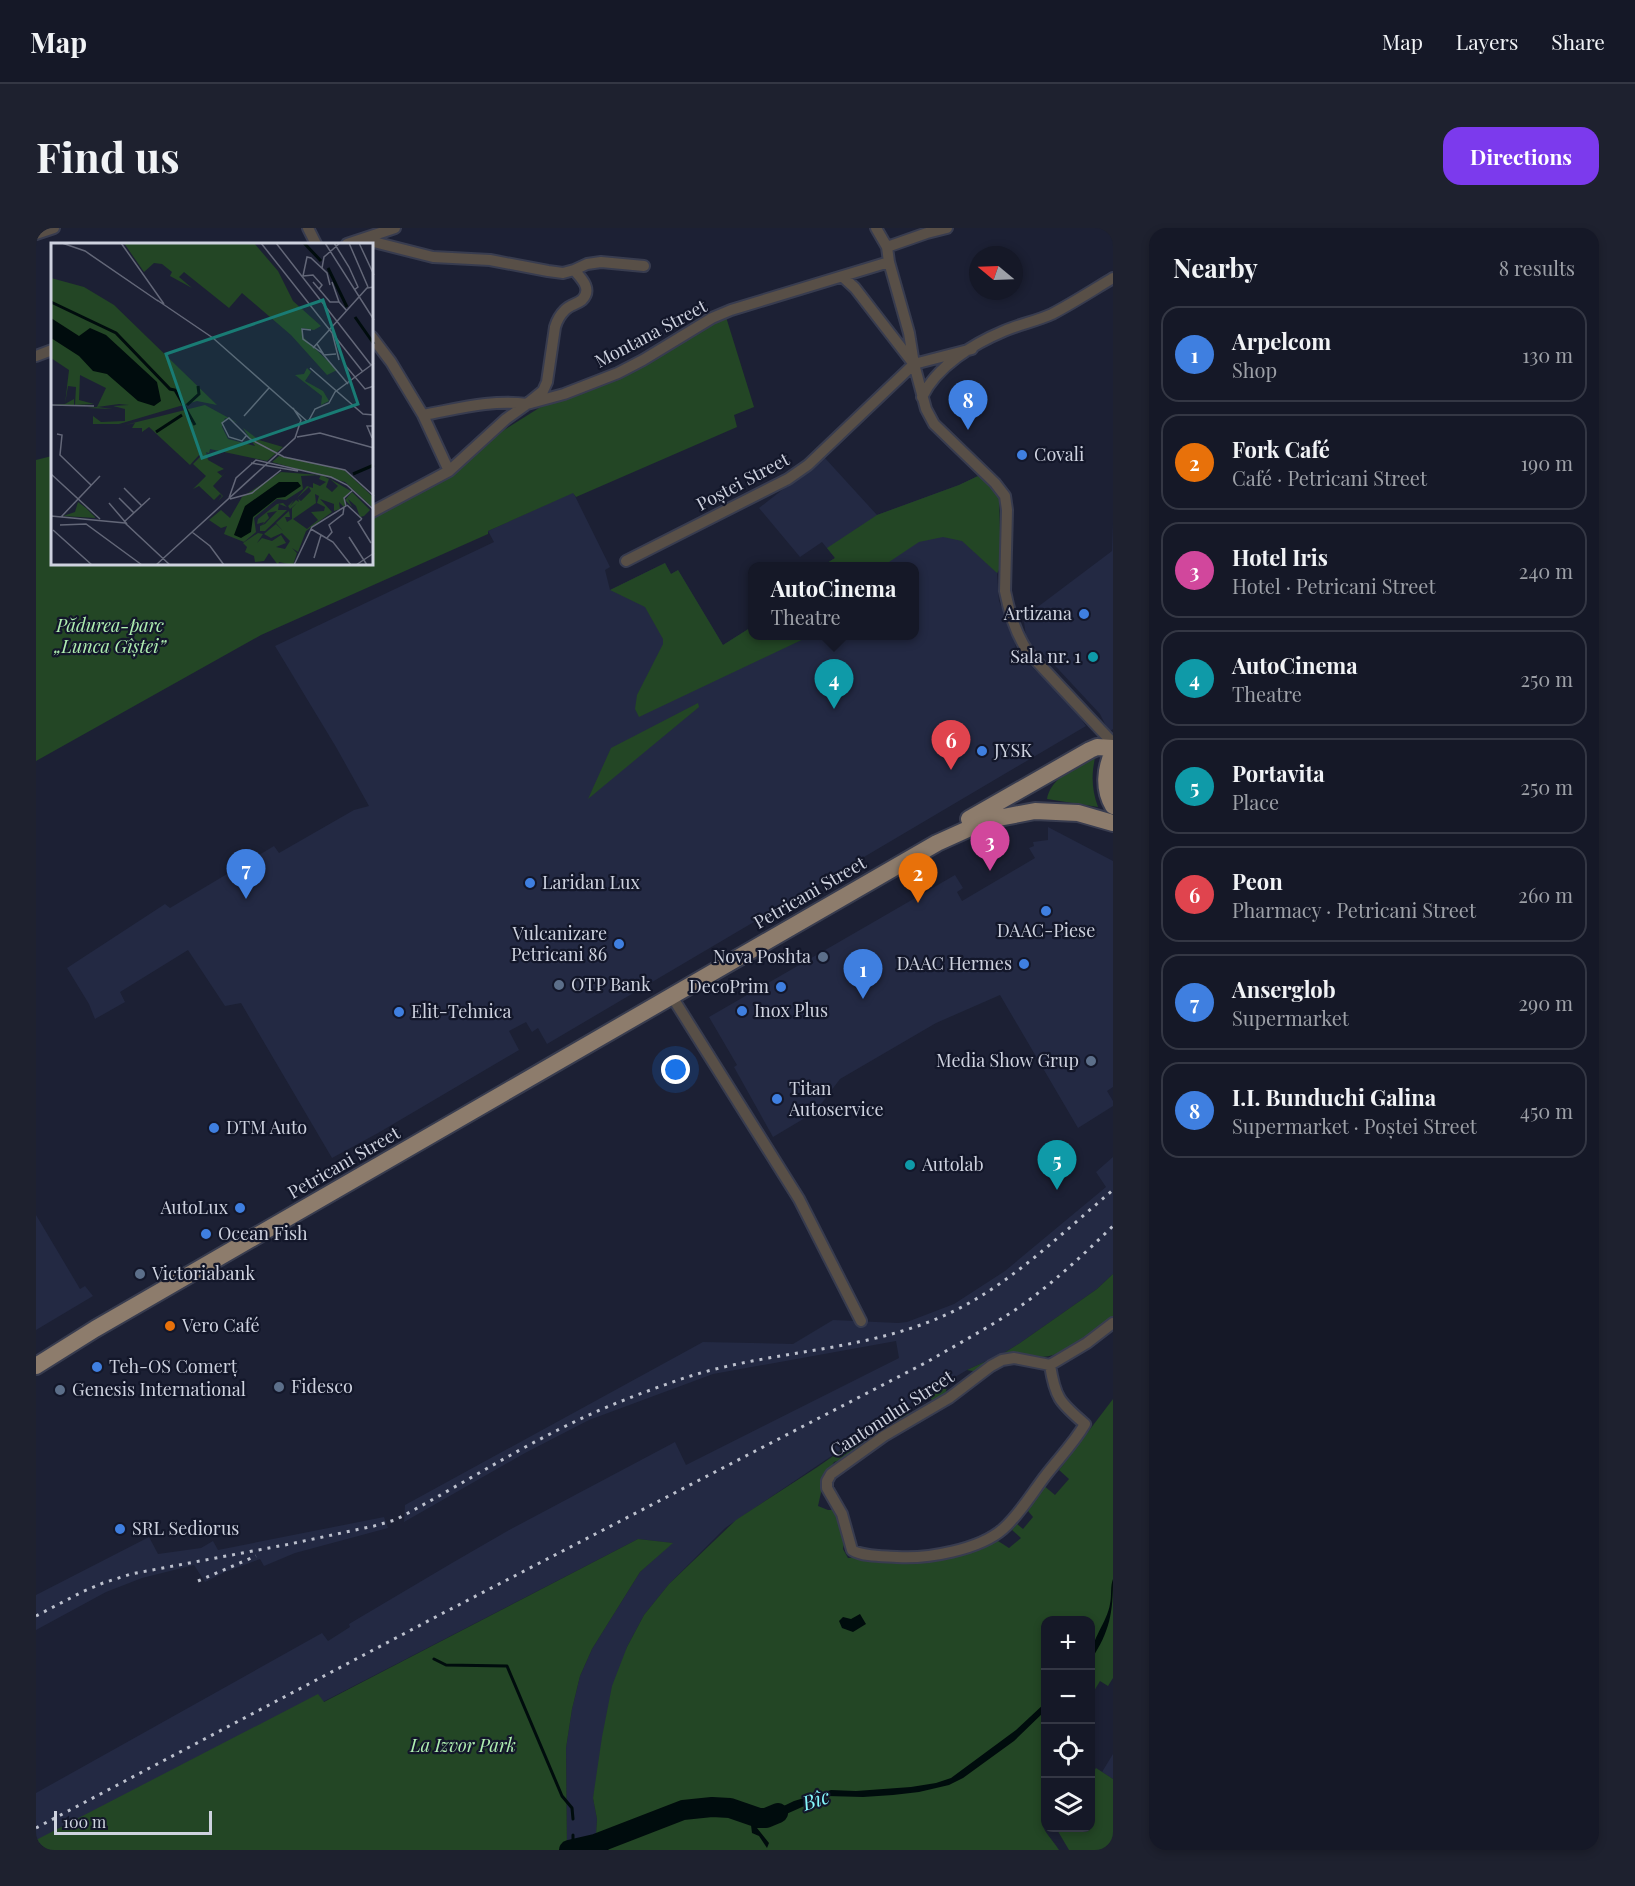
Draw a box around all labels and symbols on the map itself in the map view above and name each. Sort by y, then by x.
inset map [51,243,374,566]
north arrow [969,246,1023,300]
street label: Montana Street [590,293,711,373]
pin: 8 [948,380,988,430]
place label: Covali [1034,442,1084,466]
street label: Poștei Street [692,446,794,516]
marker: Covali [1015,448,1029,462]
place label: Artizana [1003,601,1072,625]
marker: Artizana [1077,607,1091,621]
park label: Pădurea-parc „Lunca Gîștei” [53,613,167,658]
place label: Sala nr. 1 [1010,644,1081,668]
marker: Sala nr. 1 [1086,650,1100,664]
pin: 4 [814,660,854,709]
pin: 6 [932,720,970,770]
place label: JYSK [993,738,1032,762]
marker: JYSK [975,744,989,758]
pin: 3 [970,822,1010,871]
pin: 7 [226,850,266,899]
street label: Petricani Street [749,850,870,934]
pin: 2 [898,854,938,903]
place label: Laridan Lux [542,870,641,894]
marker: Laridan Lux [523,876,537,890]
marker: DAAC-Piese [1039,904,1053,918]
place label: DAAC-Piese [997,918,1095,942]
place label: Vulcanizare Petricani 86 [511,921,607,966]
marker: Vulcanizare Petricani 86 [612,937,626,951]
place label: Nova Poshta [713,944,811,968]
marker: Nova Poshta [816,950,830,964]
pin: 1 [844,950,882,999]
place label: DAAC Hermes [896,951,1012,975]
marker: DAAC Hermes [1017,957,1031,971]
place label: OTP Bank [571,972,651,996]
place label: DecoPrim [689,974,769,998]
marker: OTP Bank [552,978,566,992]
marker: DecoPrim [774,980,788,994]
place label: Inox Plus [754,998,828,1022]
place label: Elit-Tehnica [411,999,512,1023]
marker: Inox Plus [735,1004,749,1018]
marker: Elit-Tehnica [392,1005,406,1019]
place label: Media Show Grup [936,1048,1079,1072]
marker: Media Show Grup [1084,1054,1098,1068]
your location [661,1055,690,1084]
place label: Titan Autoservice [788,1076,884,1121]
marker: Titan Autoservice [770,1092,784,1106]
place label: DTM Auto [226,1115,307,1139]
street label: Petricani Street [283,1120,404,1204]
marker: DTM Auto [207,1121,221,1135]
pin: 5 [1038,1140,1076,1190]
place label: Autolab [921,1152,984,1176]
marker: Autolab [903,1158,917,1172]
place label: AutoLux [159,1195,229,1219]
marker: AutoLux [233,1201,247,1215]
place label: Ocean Fish [218,1221,308,1245]
marker: Ocean Fish [199,1227,213,1241]
place label: Victoriabank [151,1261,255,1285]
marker: Victoriabank [133,1267,147,1281]
place label: Vero Café [181,1313,260,1337]
marker: Vero Café [163,1319,177,1333]
place label: Teh-OS Comerț [109,1354,238,1378]
marker: Teh-OS Comerț [90,1360,104,1374]
street label: Cantonului Street [825,1364,959,1462]
place label: Fidesco [291,1374,353,1398]
place label: Genesis International [72,1377,246,1401]
marker: Fidesco [272,1380,286,1394]
marker: Genesis International [53,1383,67,1397]
place label: SRL Sediorus [132,1516,239,1540]
marker: SRL Sediorus [113,1522,127,1536]
park label: La Izvor Park [409,1733,516,1757]
water label: Bîc [797,1781,833,1816]
scale bar [54,1808,212,1836]

